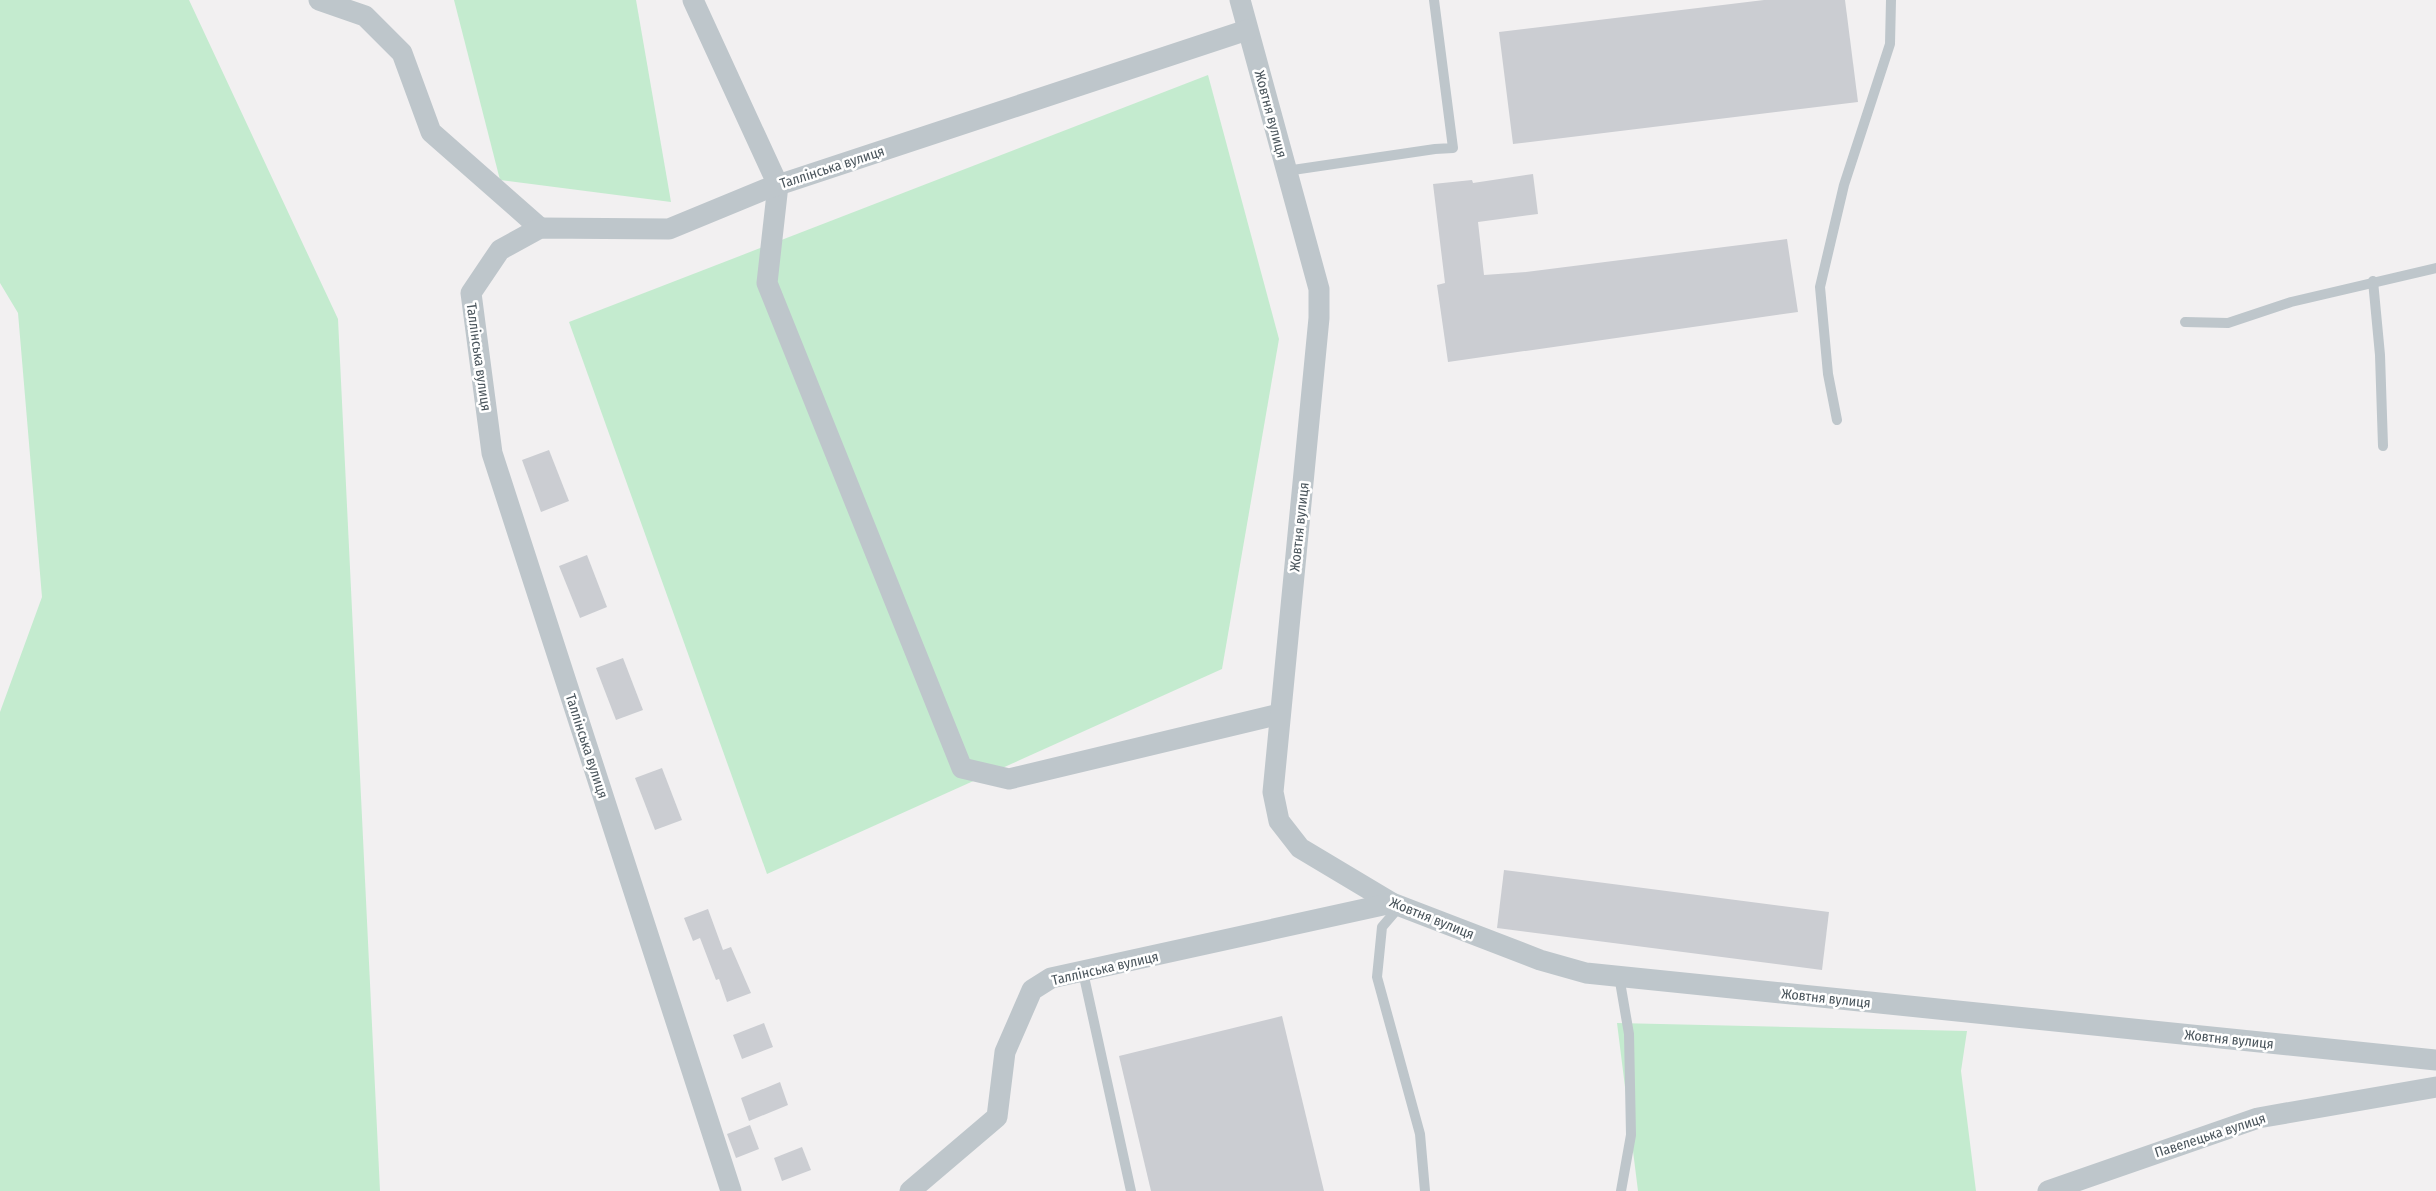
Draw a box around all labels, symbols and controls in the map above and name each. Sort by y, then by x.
street label: Жовтня вулиця [1251,69,1290,160]
street label: Таллінська вулиця [778,143,887,192]
street label: Таллінська вулиця [463,302,495,412]
street label: Жовтня вулиця [1286,482,1313,573]
street label: Таллінська вулиця [562,692,611,801]
street label: Жовтня вулиця [1387,894,1477,943]
street label: Таллінська вулиця [1050,948,1160,989]
street label: Жовтня вулиця [1780,985,1871,1012]
street label: Жовтня вулиця [2183,1026,2274,1053]
street label: Павелецька вулиця [2153,1110,2268,1161]

